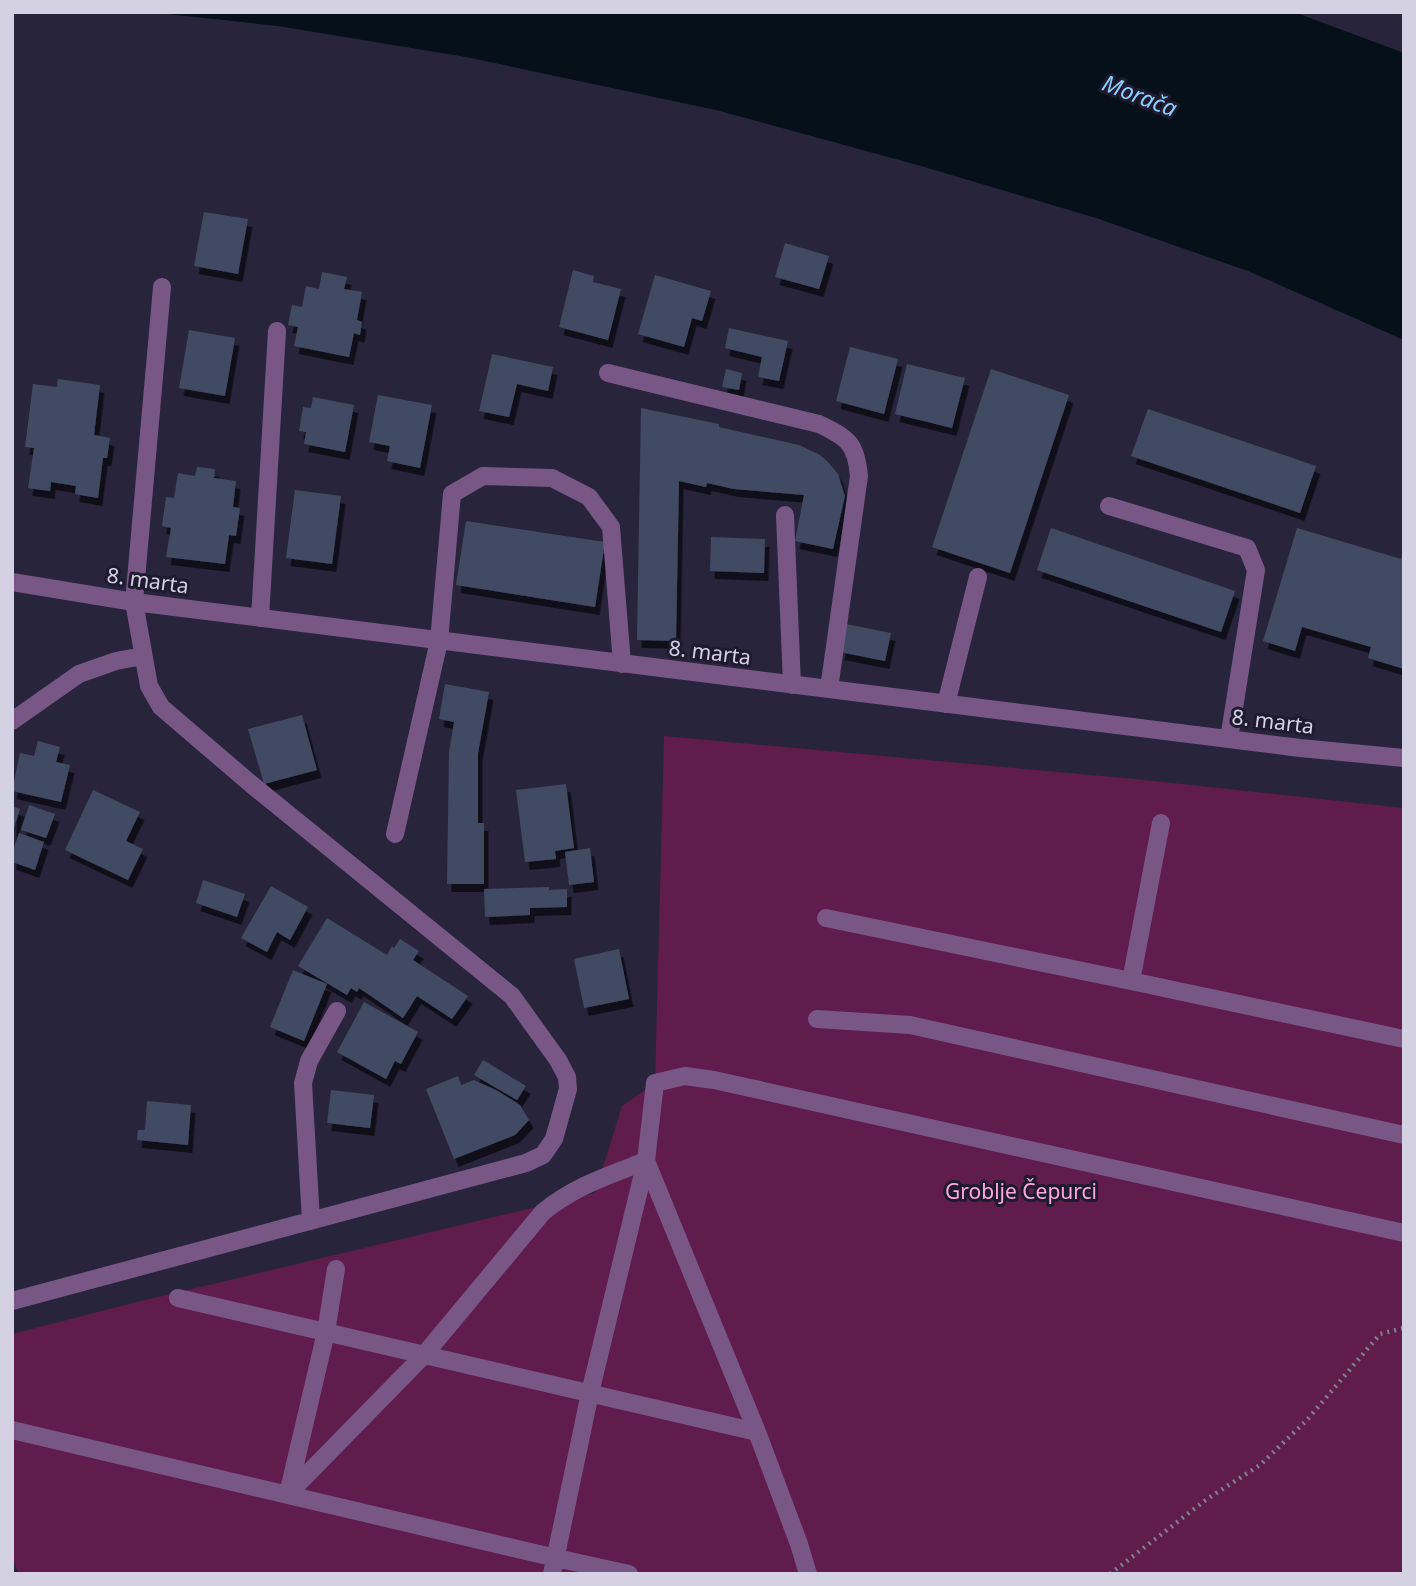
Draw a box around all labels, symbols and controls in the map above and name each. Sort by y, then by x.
water label: Morača [1098,66,1182,124]
street label: 8. marta [105,560,191,600]
street label: 8. marta [667,633,753,671]
street label: 8. marta [1230,702,1316,740]
park label: Groblje Čepurci [945,1177,1097,1205]

